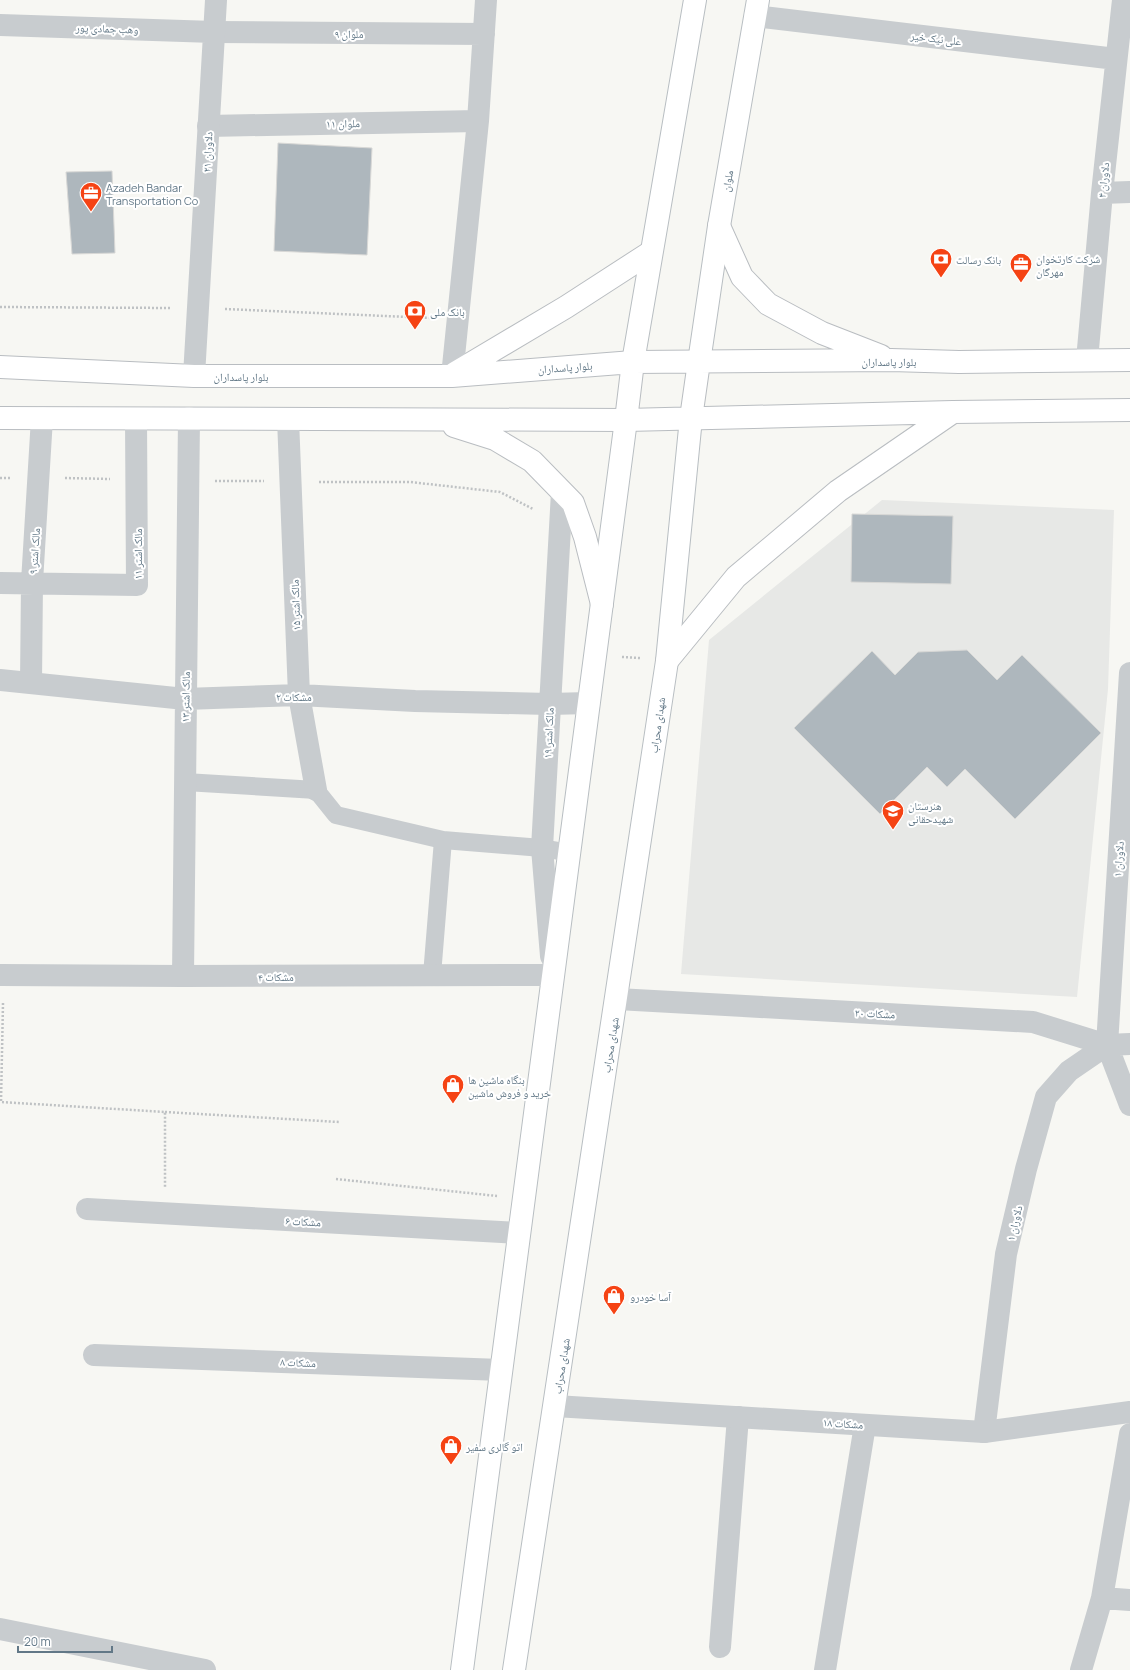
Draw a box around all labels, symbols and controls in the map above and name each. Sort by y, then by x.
street label: وهب جمادی پور [74,19,139,37]
street label: ملوان ۹ [334,26,364,41]
street label: علی نیک خیر [909,27,963,49]
street label: ملوان ۱۱ [326,115,360,131]
street label: دلاوران ۲۱ [198,131,216,173]
street label: دلاوران ۴ [1094,161,1112,199]
street label: ملوان [718,169,736,193]
office icon: Azadeh Bandar Transportation Co [78,180,104,213]
place label: Azadeh Bandar Transportation Co [106,180,199,208]
bank icon: بانک رسالت [928,246,954,279]
office icon: شرکت کارتخوان مهرگان [1008,251,1034,284]
place label: شرکت کارتخوان مهرگان [1036,251,1100,279]
place label: بانک رسالت [956,252,1001,267]
bank icon: بانک ملی [402,298,428,331]
place label: بانک ملی [430,304,465,319]
street label: بلوار پاسداران [862,354,916,369]
street label: بلوار پاسداران [537,358,593,376]
street label: بلوار پاسداران [214,369,268,384]
street label: مالک اشتر ۹ [25,527,43,575]
street label: مالک اشتر ۱۱ [130,528,145,580]
street label: مالک اشتر ۱۵ [287,579,303,631]
street label: مالک اشتر ۱۳ [177,671,193,723]
street label: مشکات ۲ [276,689,312,704]
street label: شهدای محراب [646,696,668,754]
street label: مالک اشتر ۱۹ [539,707,557,759]
school or university icon: هنرستان شهیدحقانی [880,798,906,831]
place label: هنرستان شهیدحقانی [908,798,953,826]
street label: دلاوران ۱ [1109,840,1127,877]
street label: مشکات ۴ [258,969,294,984]
street label: مشکات ۲۰ [854,1004,896,1022]
street label: شهدای محراب [598,1016,622,1074]
shop icon: بنگاه ماشین ها خرید و فروش ماشین [440,1072,466,1105]
place label: بنگاه ماشین ها خرید و فروش ماشین [468,1072,551,1100]
street label: دلاوران ۱ [1003,1203,1025,1242]
street label: مشکات ۶ [285,1213,321,1229]
shop icon: آسا خودرو [601,1283,627,1316]
place label: آسا خودرو [630,1289,671,1304]
street label: شهدای محراب [549,1337,573,1395]
street label: مشکات ۸ [280,1354,316,1370]
street label: مشکات ۱۸ [822,1414,864,1432]
shop icon: اتو گالری سفیر [438,1433,464,1466]
place label: اتو گالری سفیر [465,1439,523,1454]
scale bar [18,1628,112,1654]
text: 20 m [24,1633,51,1650]

